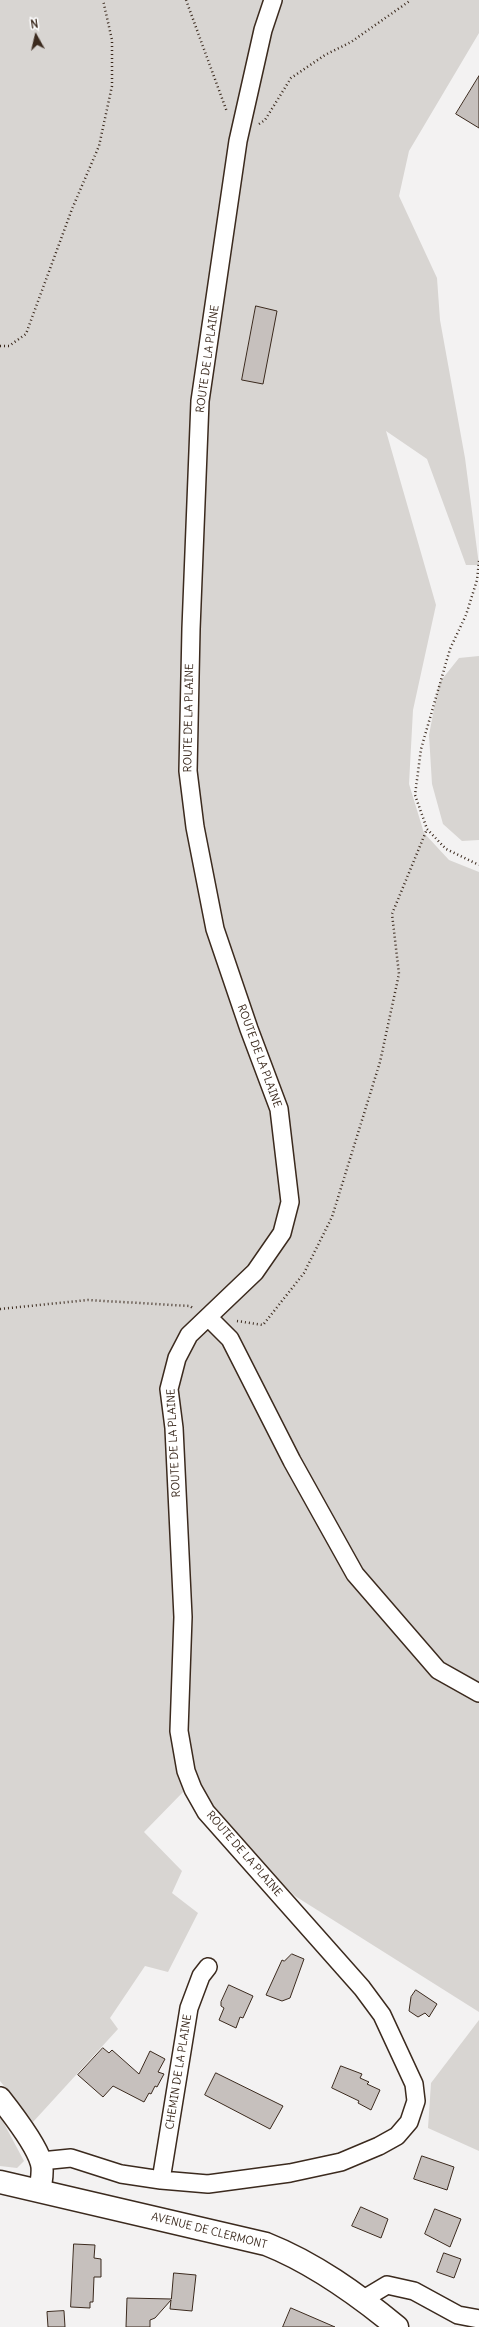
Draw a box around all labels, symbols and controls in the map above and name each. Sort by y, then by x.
north arrow [16,16,56,56]
text: N [30,17,39,32]
street label: ROUTE DE LA PLAINE [194,304,222,414]
street label: ROUTE DE LA PLAINE [181,663,197,773]
street label: ROUTE DE LA PLAINE [234,1003,284,1109]
street label: ROUTE DE LA PLAINE [165,1388,183,1498]
street label: ROUTE DE LA PLAINE [203,1809,285,1899]
street label: CHEMIN DE LA PLAINE [163,2013,195,2131]
street label: AVENUE DE CLERMONT [150,2210,268,2252]

